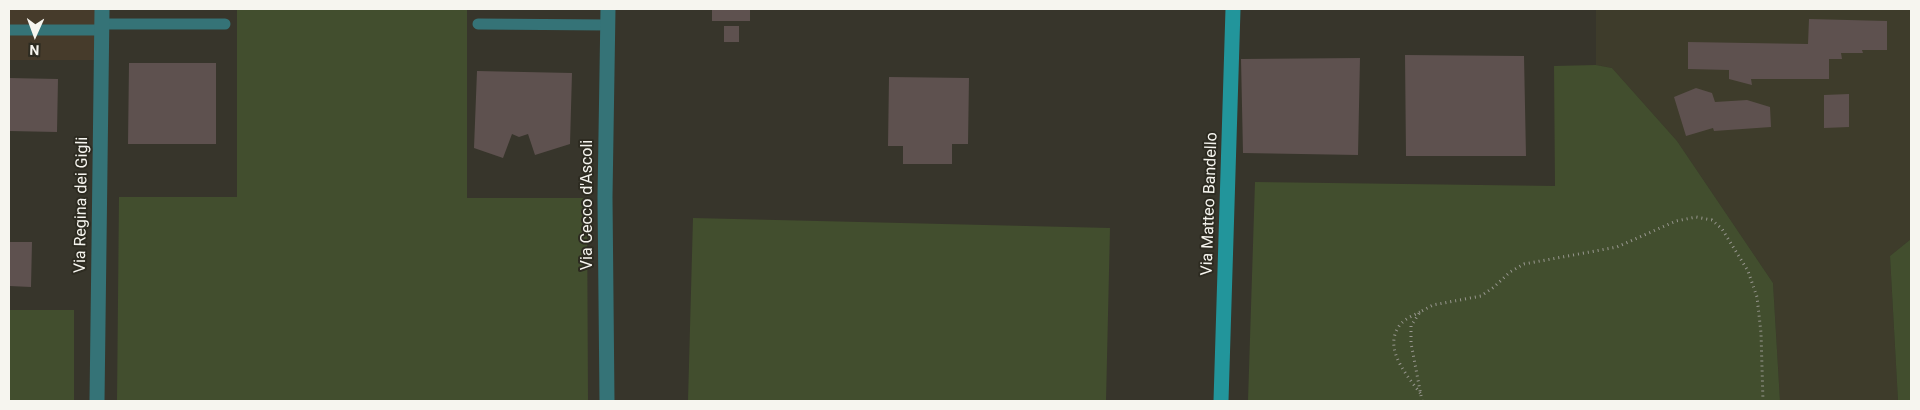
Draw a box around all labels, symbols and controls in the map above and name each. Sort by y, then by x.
north arrow [10,10,60,60]
text: N [29,42,40,58]
street label: Via Matteo Bandello [1198,132,1222,276]
street label: Via Regina dei Gigli [71,137,93,273]
street label: Via Cecco d'Ascoli [578,140,598,270]

